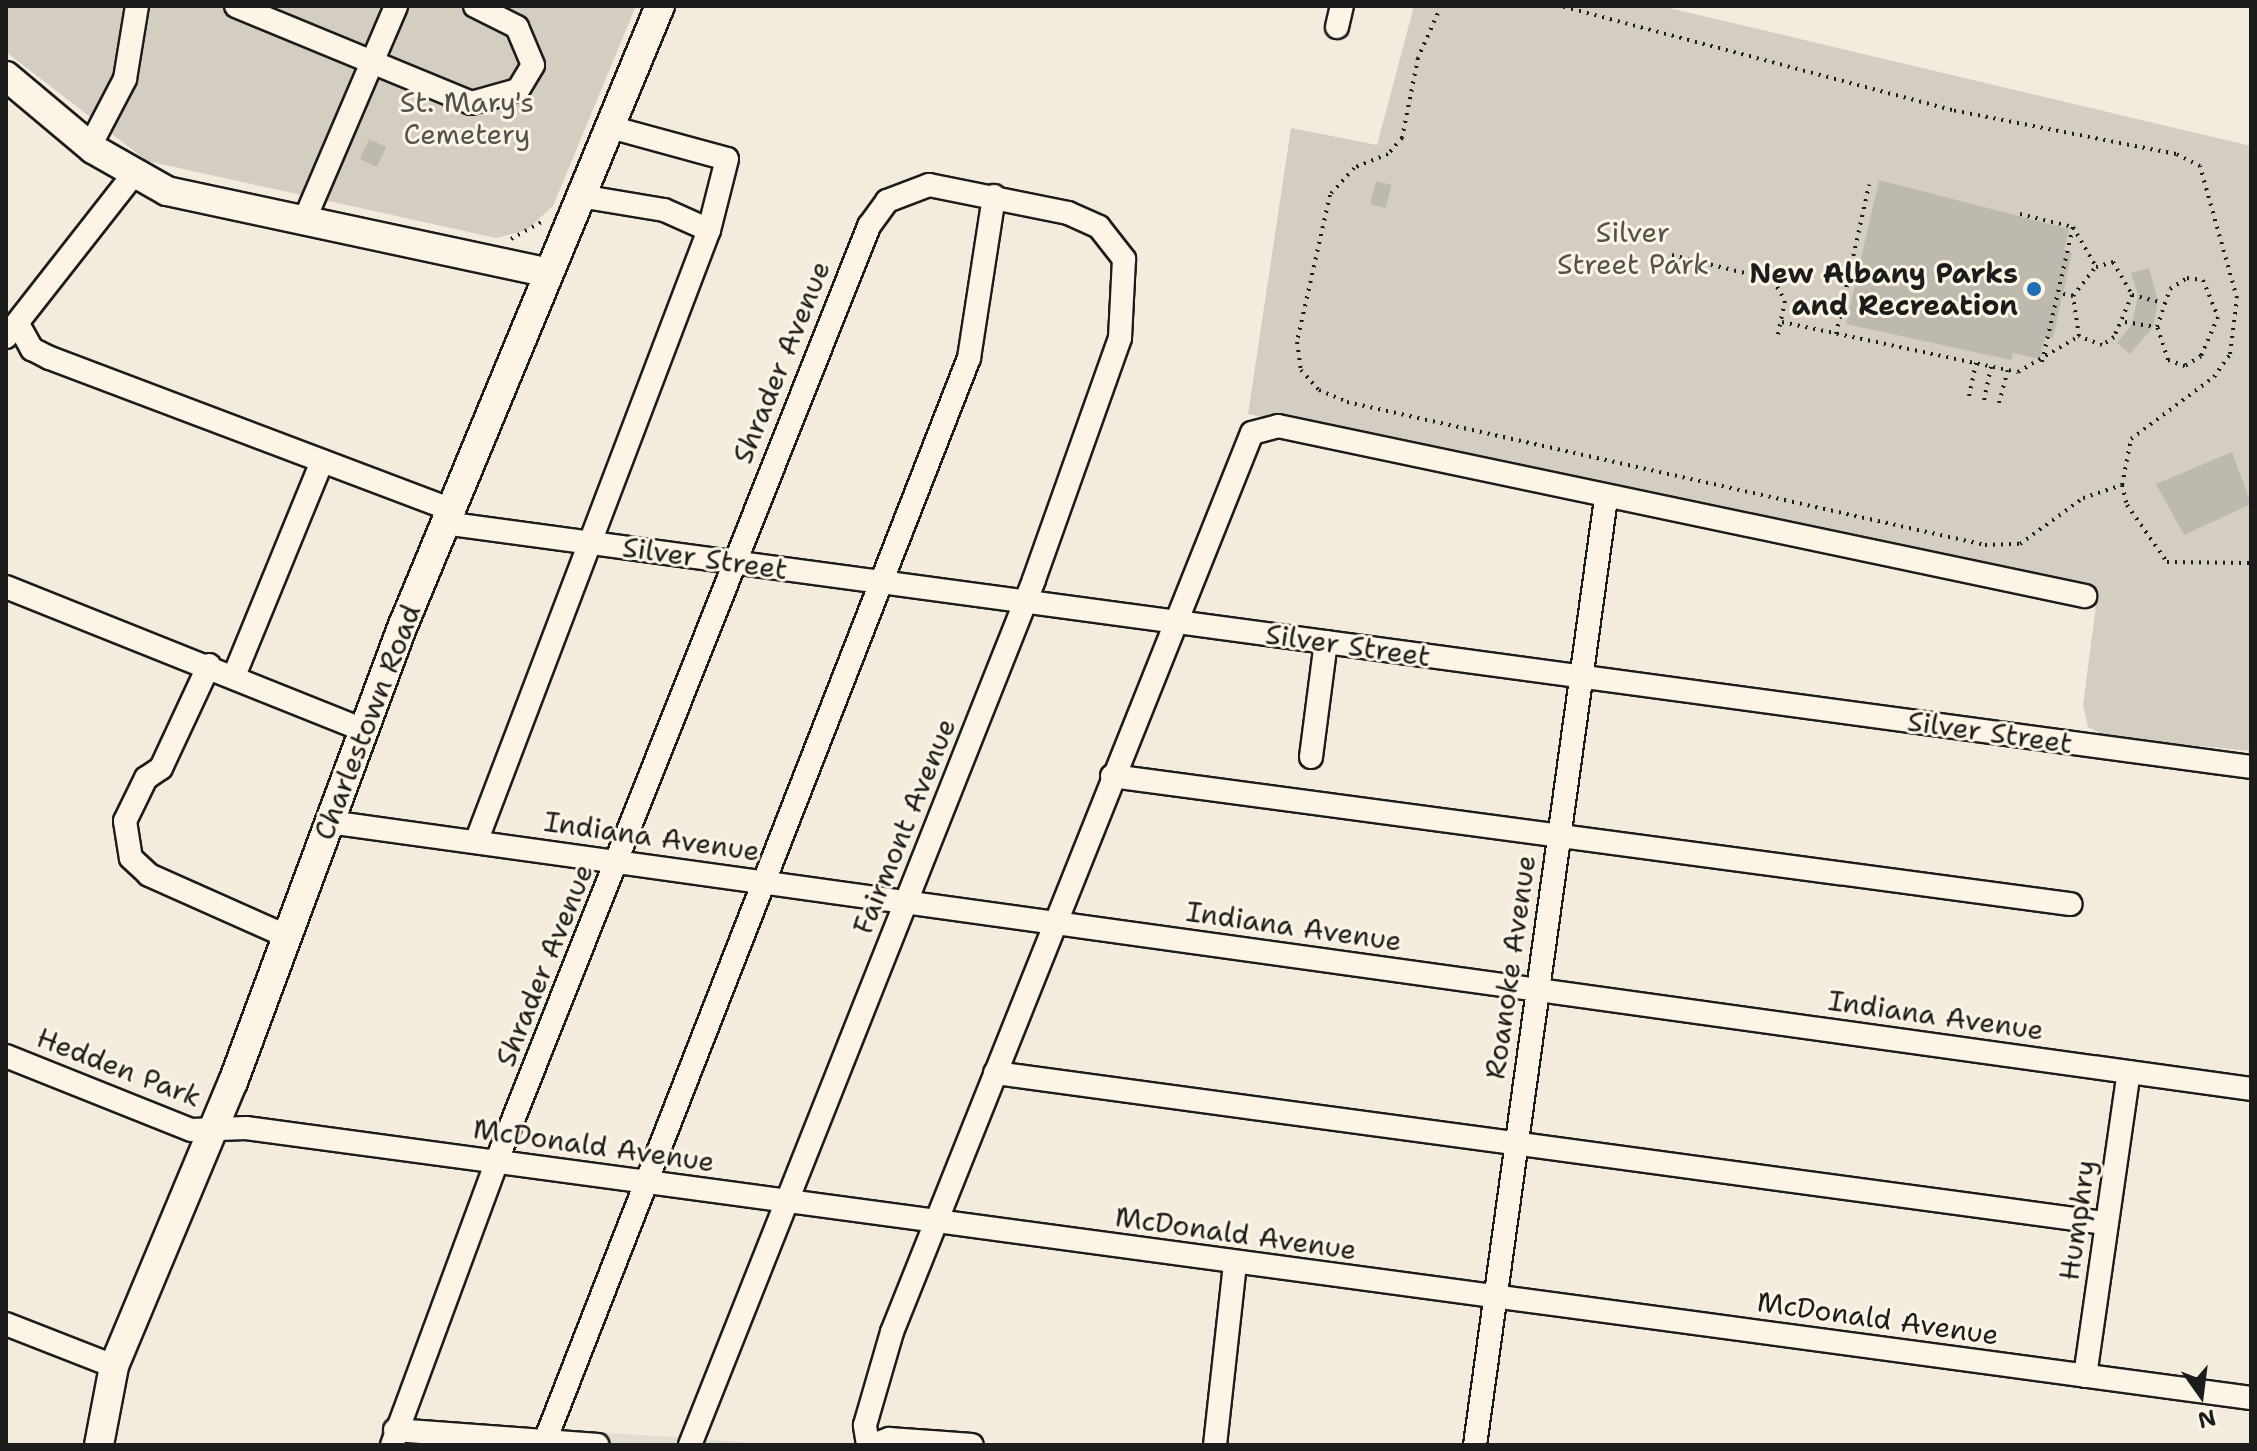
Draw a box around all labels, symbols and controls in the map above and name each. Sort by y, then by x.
park label: St. Mary's Cemetery [400,85,534,151]
park label: Silver Street Park [1557,215,1709,281]
street label: Shrader Avenue [725,256,837,468]
place label: New Albany Parks and Recreation [1749,256,2018,322]
marker: New Albany Parks and Recreation [2025,280,2043,298]
street label: Silver Street [620,530,790,586]
street label: Charlestown Road [307,599,427,845]
street label: Silver Street [1263,617,1433,673]
street label: Silver Street [1905,704,2075,760]
street label: Fairmont Avenue [845,713,963,939]
street label: Indiana Avenue [542,804,762,868]
street label: Roanoke Avenue [1478,853,1542,1081]
street label: Shrader Avenue [488,859,600,1071]
street label: Indiana Avenue [1184,894,1404,958]
street label: Indiana Avenue [1826,983,2046,1047]
street label: Hedden Park [32,1020,206,1114]
street label: McDonald Avenue [471,1111,717,1179]
street label: Humphry [2052,1157,2102,1283]
street label: McDonald Avenue [1113,1199,1359,1267]
street label: McDonald Avenue [1755,1284,2001,1352]
north arrow [2161,1355,2241,1435]
text: N [2195,1403,2219,1435]

